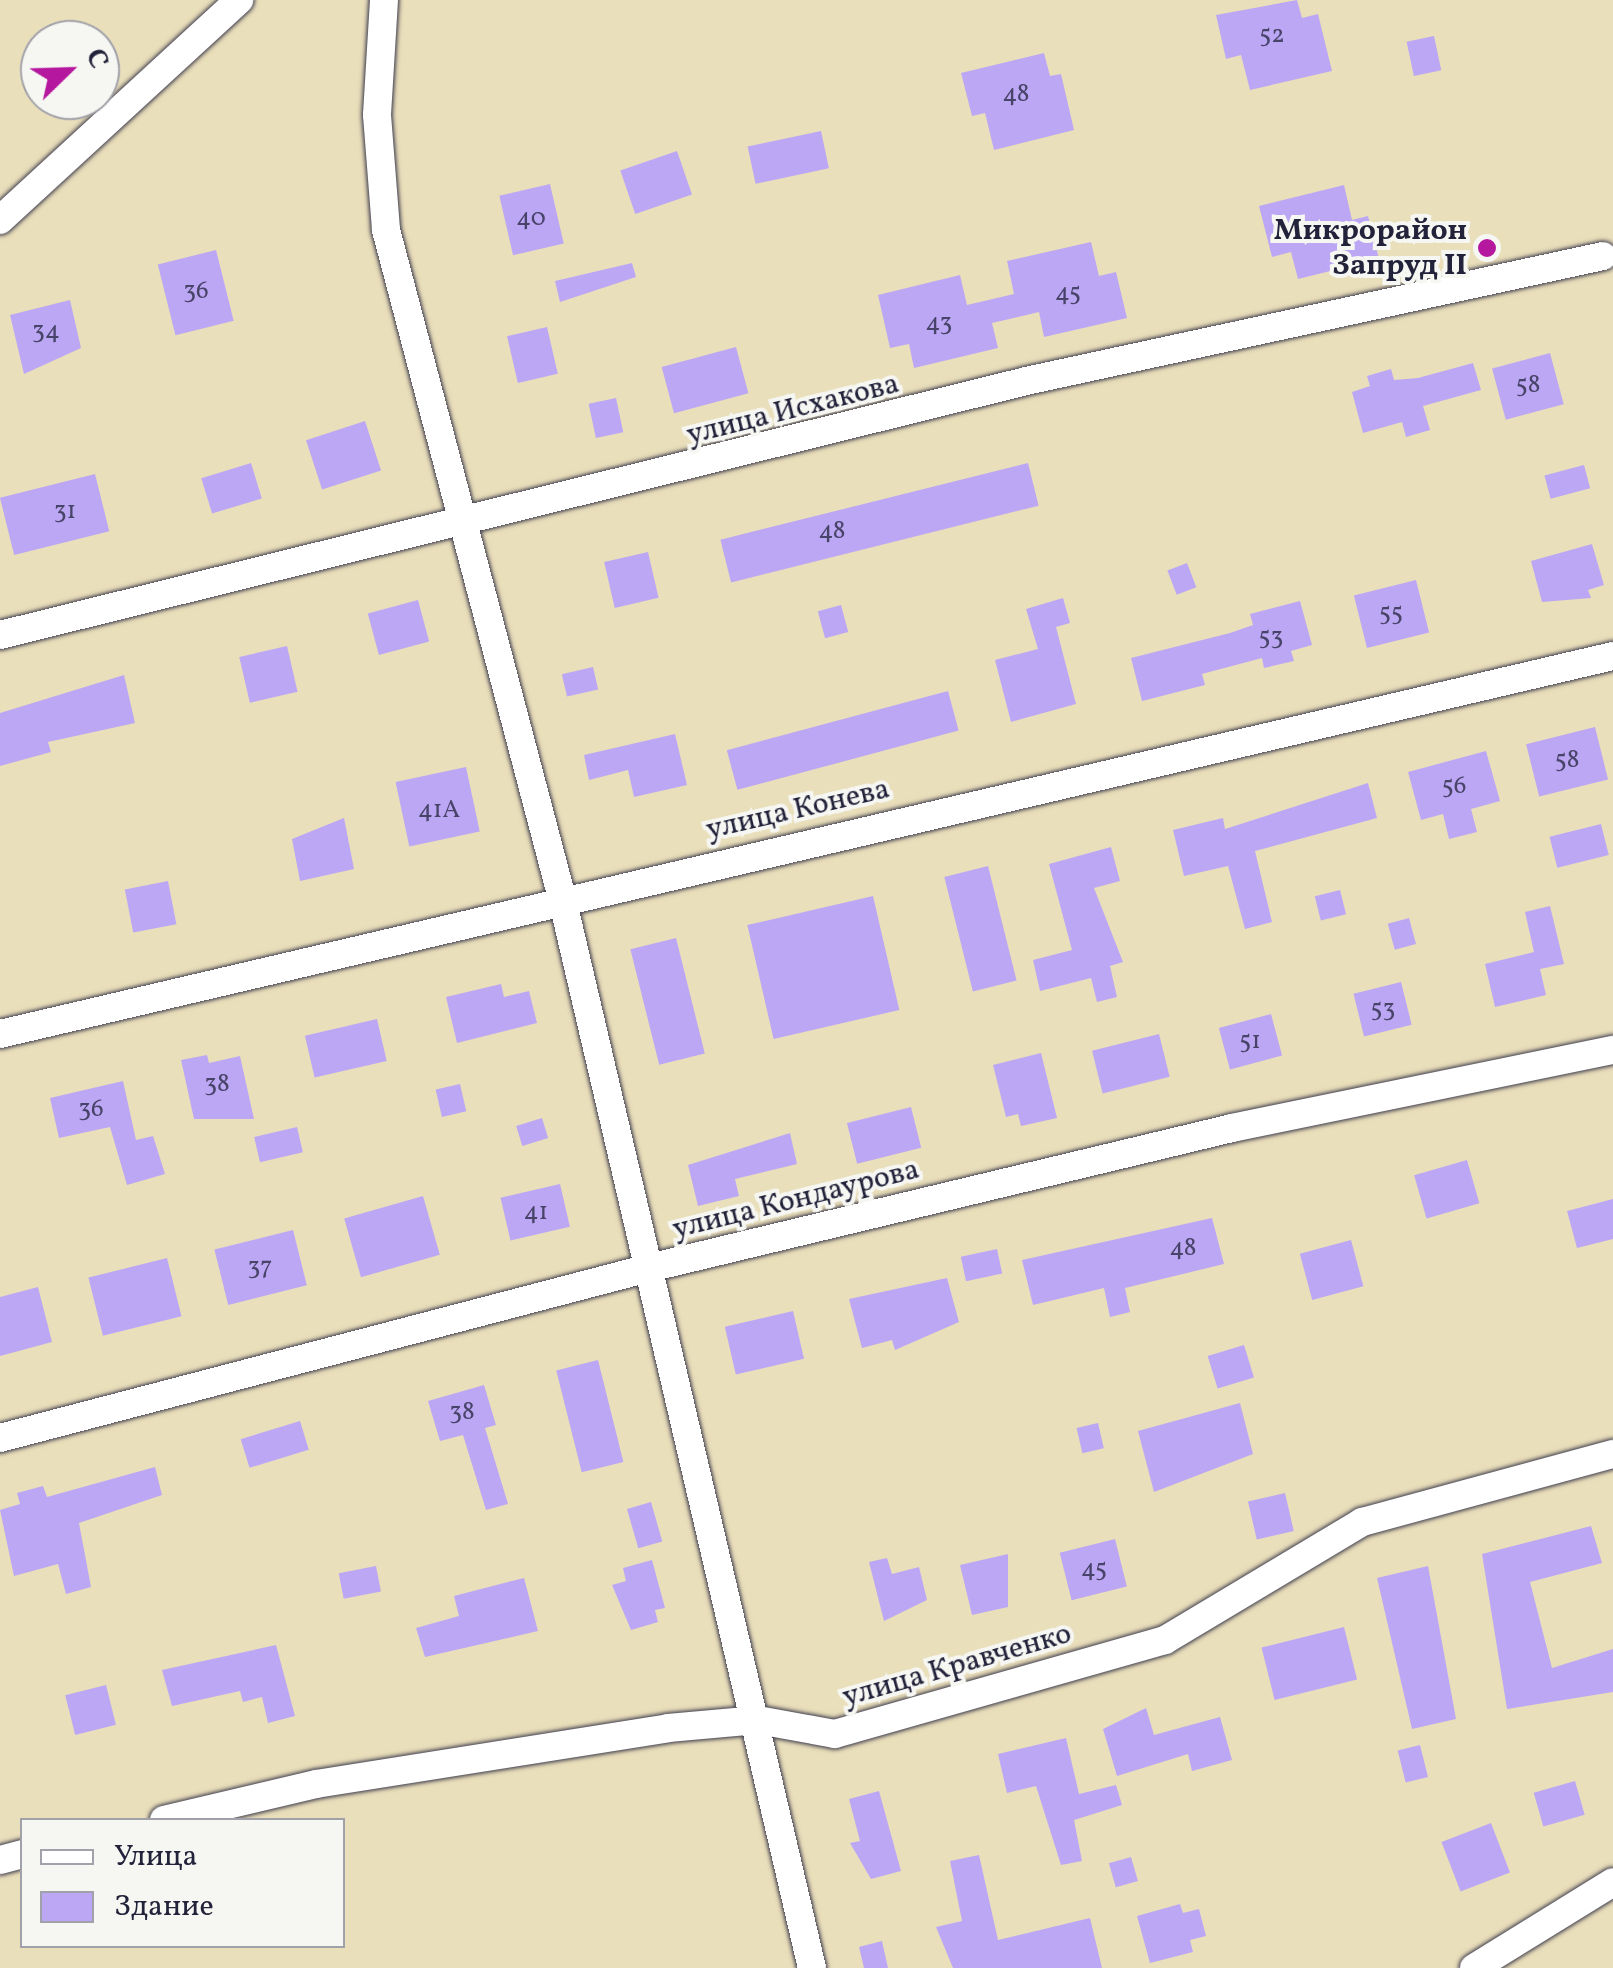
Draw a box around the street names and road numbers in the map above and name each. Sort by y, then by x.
street label: улица Исхакова [683,366,903,454]
street label: улица Конева [703,771,893,849]
street label: улица Кондаурова [669,1152,923,1248]
street label: улица Кравченко [838,1616,1076,1716]

